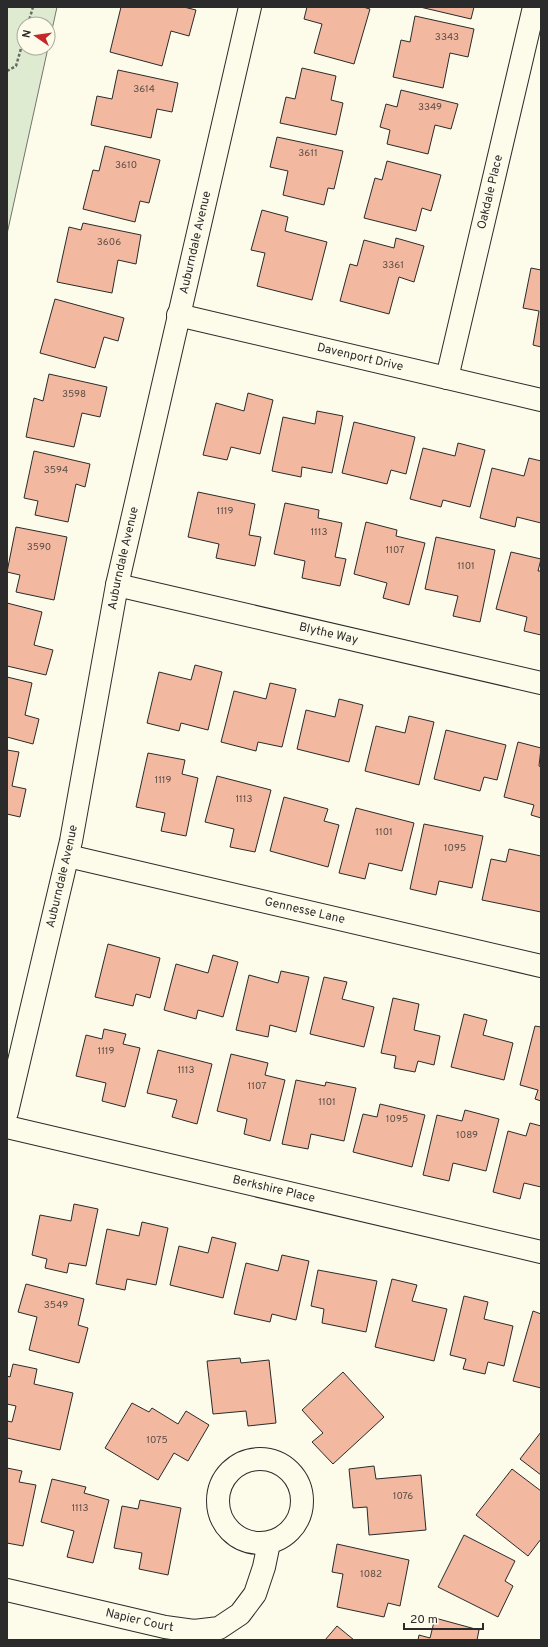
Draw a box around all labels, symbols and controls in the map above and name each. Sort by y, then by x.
north arrow [16,16,56,56]
text: N [20,29,35,39]
house number: 3343 [435,31,459,44]
house number: 3614 [133,83,155,96]
house number: 3349 [418,101,442,114]
house number: 3611 [298,147,318,160]
street label: Oakdale Place [474,153,507,231]
house number: 3610 [115,159,137,172]
street label: Auburndale Avenue [176,189,215,296]
house number: 3606 [97,236,121,249]
house number: 3361 [382,259,404,272]
street label: Davenport Drive [315,340,405,375]
house number: 3598 [62,388,86,401]
house number: 3594 [44,464,68,477]
street label: Auburndale Avenue [105,505,143,611]
house number: 1119 [216,505,234,518]
house number: 1113 [310,526,328,539]
house number: 3590 [27,541,51,554]
house number: 1107 [386,544,404,557]
house number: 1101 [457,560,475,573]
street label: Blythe Way [297,619,360,648]
house number: 1119 [154,774,172,787]
house number: 1113 [235,793,253,806]
street label: Auburndale Avenue [43,824,82,930]
house number: 1101 [375,826,393,839]
house number: 1095 [444,842,466,855]
street label: Gennesse Lane [263,894,346,928]
house number: 1119 [97,1045,115,1058]
house number: 1113 [177,1064,195,1077]
house number: 1107 [248,1080,266,1093]
house number: 1101 [318,1096,336,1109]
house number: 1095 [386,1113,408,1126]
house number: 1089 [456,1129,478,1142]
street label: Berkshire Place [231,1172,317,1207]
house number: 3549 [44,1299,68,1312]
house number: 1075 [146,1434,168,1447]
house number: 1076 [393,1490,413,1503]
house number: 1113 [71,1502,89,1515]
house number: 1082 [360,1568,382,1581]
street label: Napier Court [104,1605,174,1636]
scale bar [404,1605,483,1631]
text: 20 m [410,1612,438,1628]

